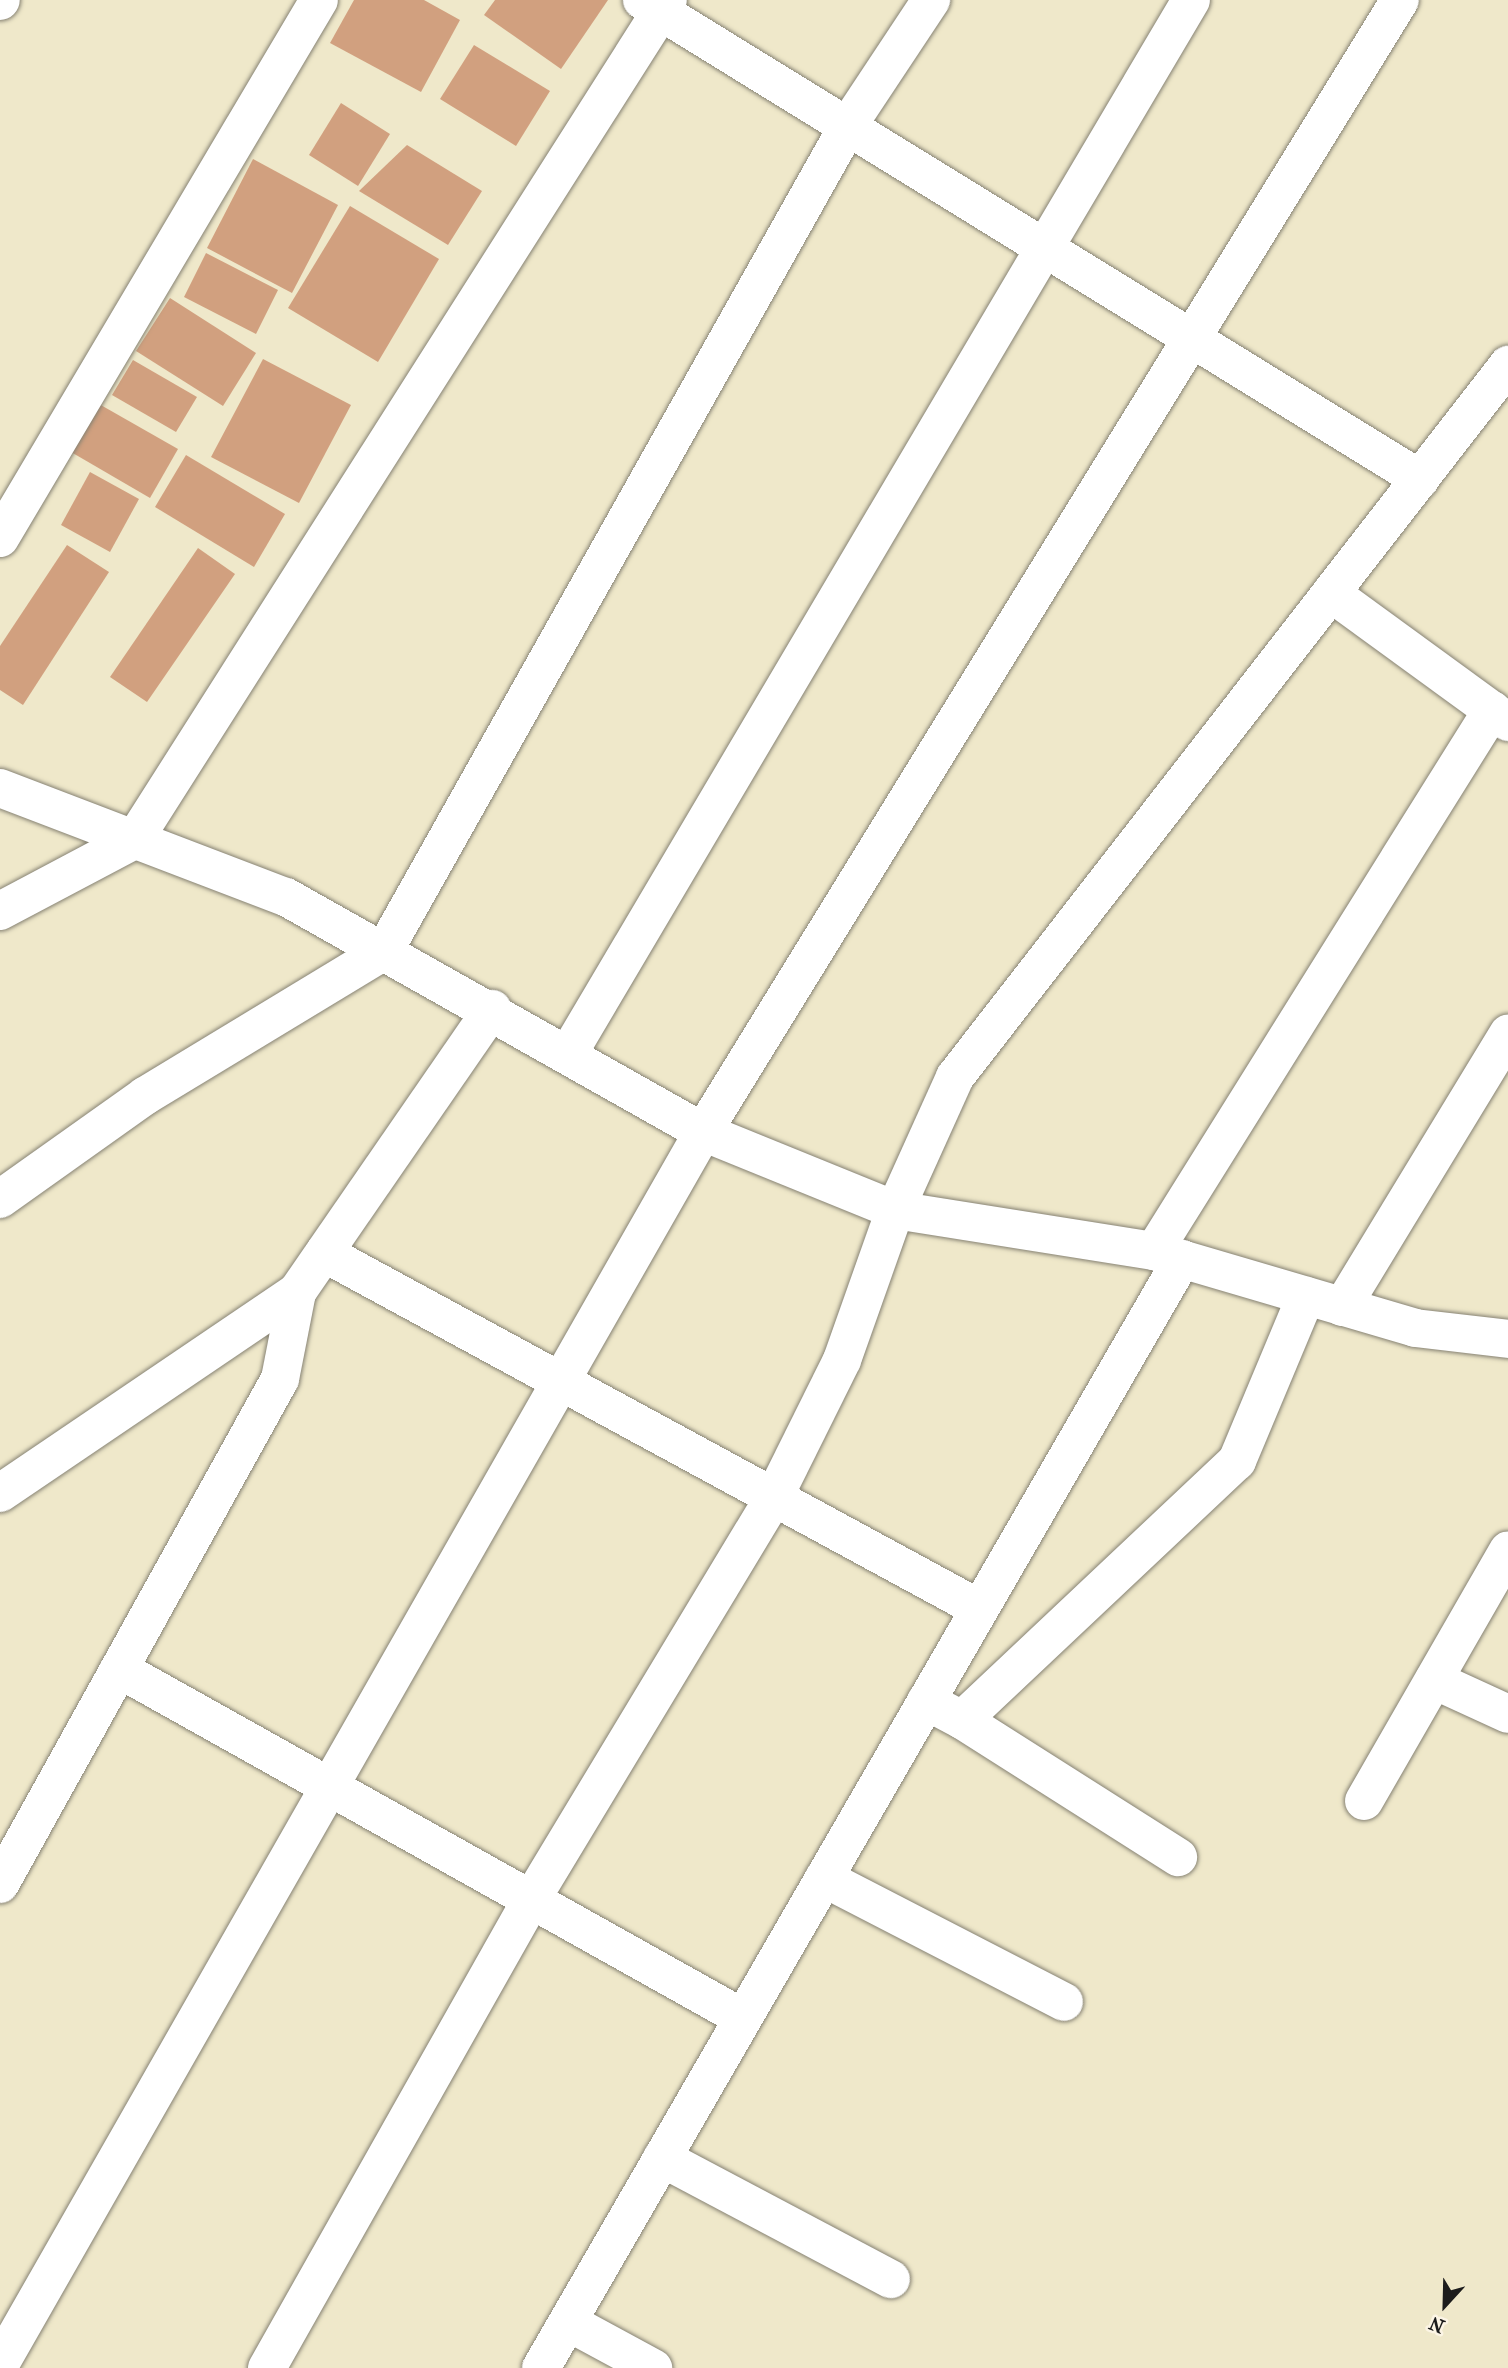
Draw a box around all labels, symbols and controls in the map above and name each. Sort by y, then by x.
north arrow [1410,2270,1480,2340]
text: N [1426,2312,1448,2337]

